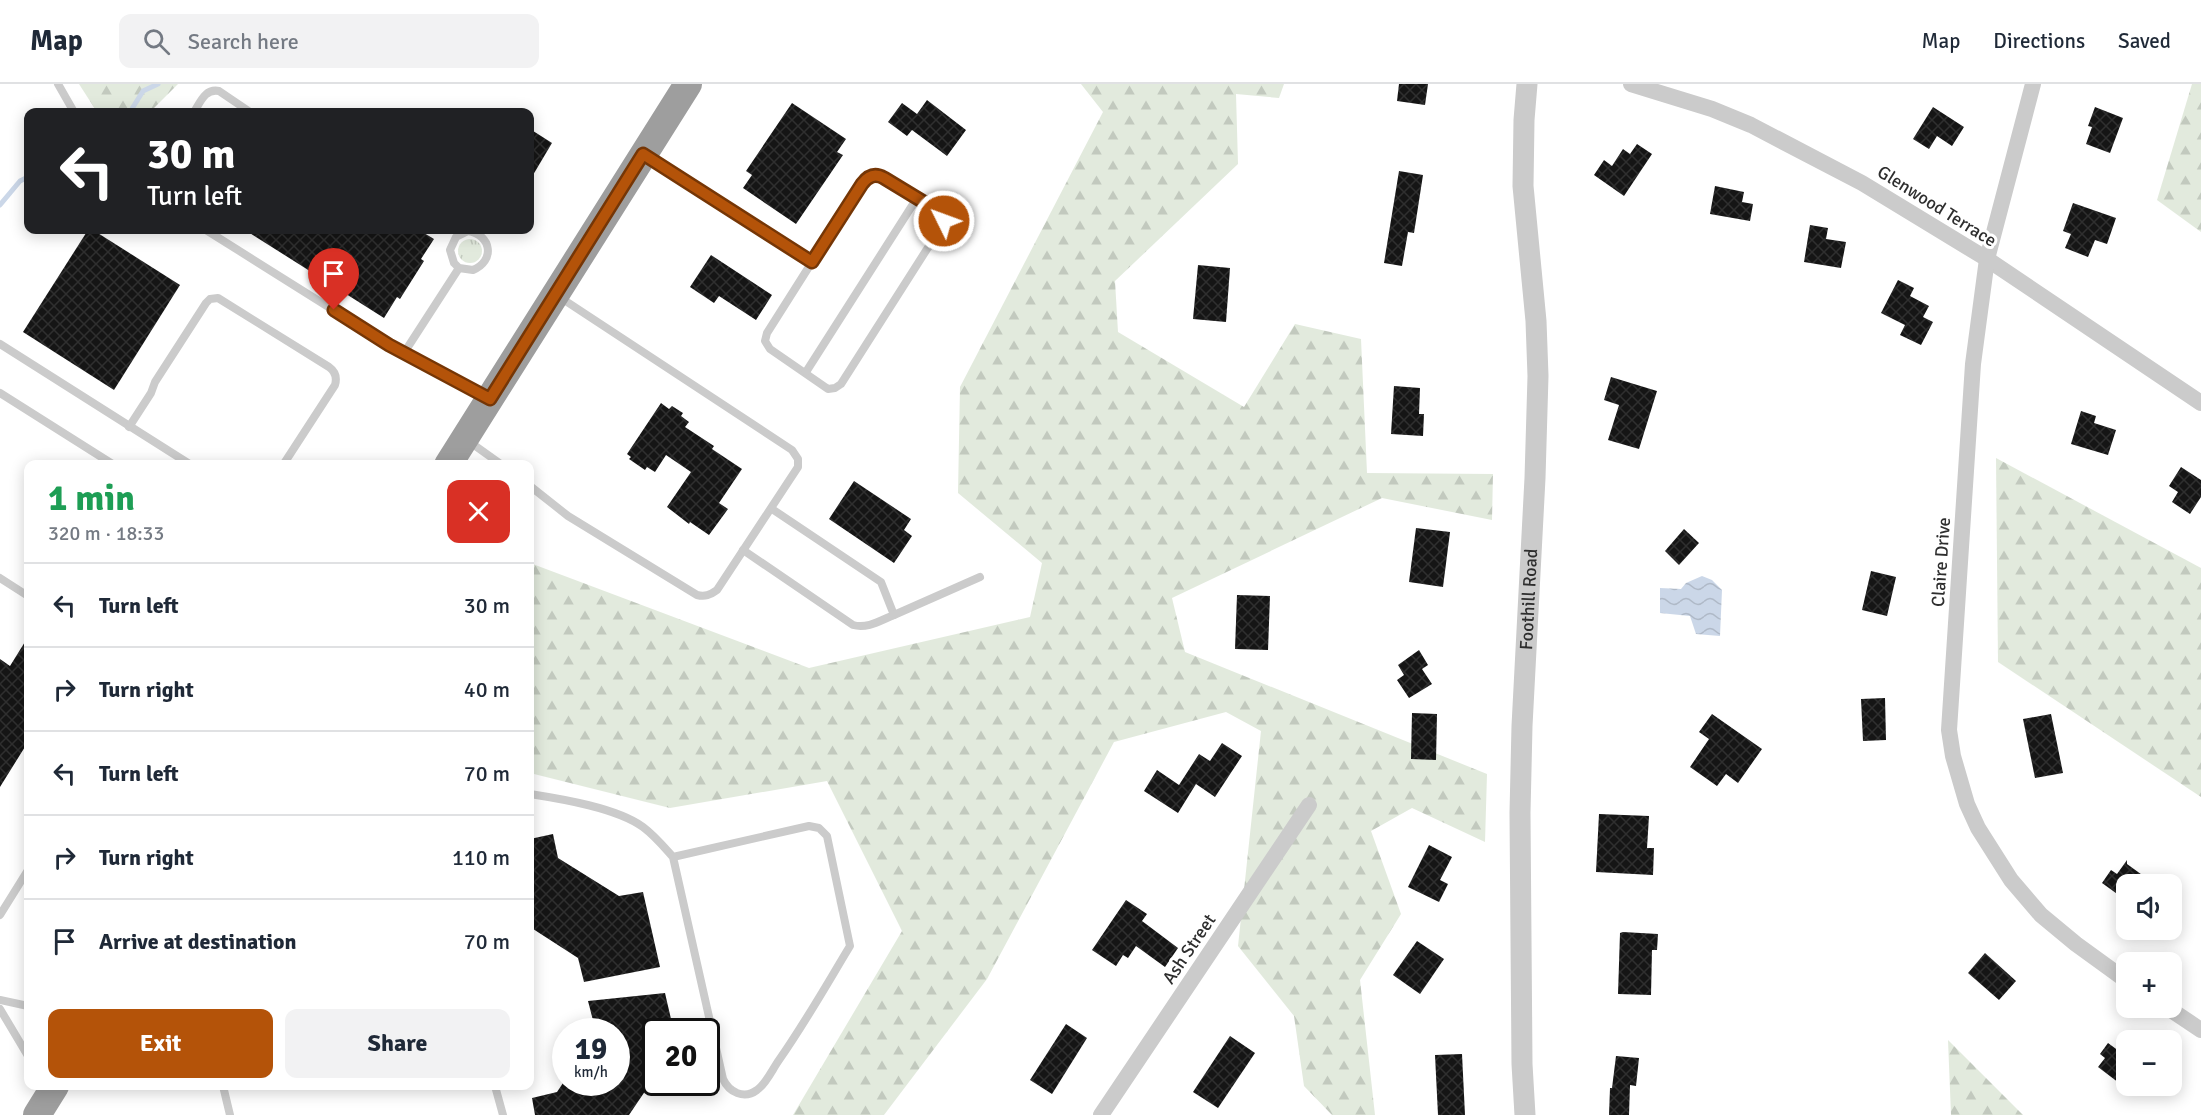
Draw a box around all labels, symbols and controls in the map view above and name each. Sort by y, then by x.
search box [119,14,539,68]
text: Map [30,24,83,58]
icon: search [140,25,173,58]
text: Search here [188,28,299,55]
text: Map [1922,28,1960,54]
text: Directions [1993,28,2085,54]
text: Saved [2118,28,2171,54]
text: 30 m [147,129,236,180]
icon: left [48,132,126,210]
street label: Glenwood Terrace [1873,161,2001,251]
text: Turn left [147,180,242,213]
position arrow [912,189,976,253]
pin [308,248,359,310]
icon: arrive [317,257,350,290]
text: 1 min [48,476,135,521]
button: close [447,480,510,543]
street label: Claire Drive [1927,516,1955,608]
text: 320 m · 18:33 [48,521,164,546]
street label: Foothill Road [1515,548,1542,650]
icon: left [48,589,81,622]
text: Turn left [99,592,179,619]
text: 30 m [464,592,510,619]
icon: right [48,673,81,706]
text: Turn right [99,676,194,703]
text: 40 m [464,676,510,703]
icon: left [48,757,81,790]
text: Turn left [99,760,179,787]
text: 70 m [464,760,510,787]
icon: right [48,841,81,874]
text: Turn right [99,844,194,871]
text: 110 m [452,844,510,871]
map controls [2116,874,2182,1096]
button: sound [2116,874,2182,940]
street label: Ash Street [1158,910,1220,988]
icon: arrive [48,925,81,958]
text: Arrive at destination [99,928,296,955]
text: 70 m [464,928,510,955]
button: + [2116,952,2182,1018]
button: Exit [48,1009,273,1078]
button: Share [285,1009,510,1078]
speed limit sign: 20 [642,1018,720,1096]
button: − [2116,1030,2182,1096]
text: 19 [575,1031,607,1068]
text: km/h [574,1063,608,1081]

